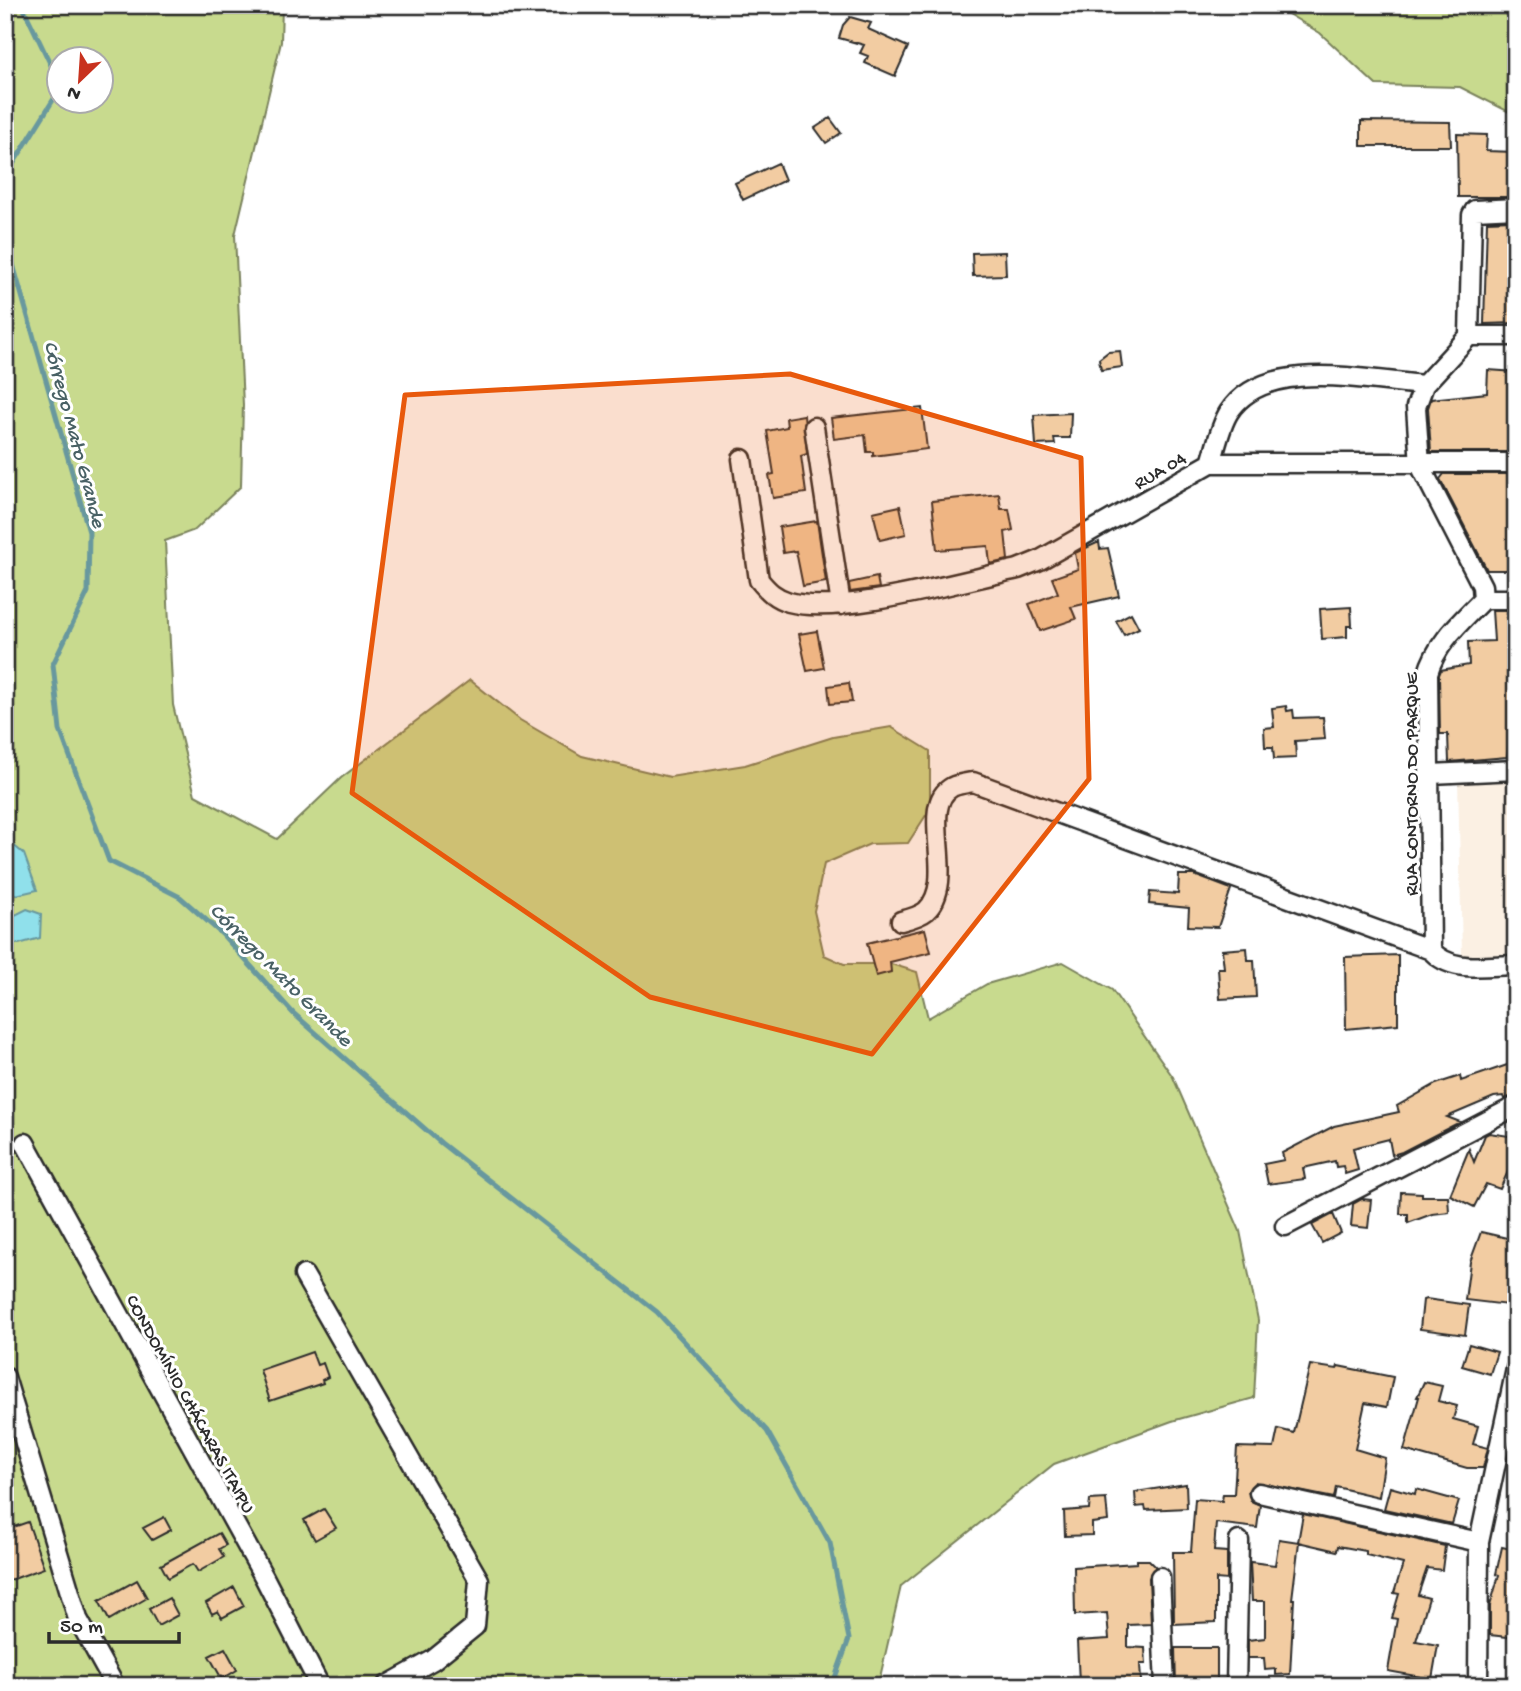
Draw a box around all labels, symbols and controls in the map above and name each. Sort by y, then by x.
north arrow [46,46,116,116]
text: N [64,79,85,105]
water label: Córrego Mato Grande [36,339,110,532]
street label: RUA 04 [1131,448,1191,496]
street label: RUA CONTORNO DO PARQUE [1402,671,1425,896]
water label: Córrego Mato Grande [203,900,357,1054]
street label: CONDOMÍNIO CHÁCARAS ITAIPU [119,1292,259,1518]
scale bar [49,1600,178,1644]
text: 50 m [60,1616,103,1641]

